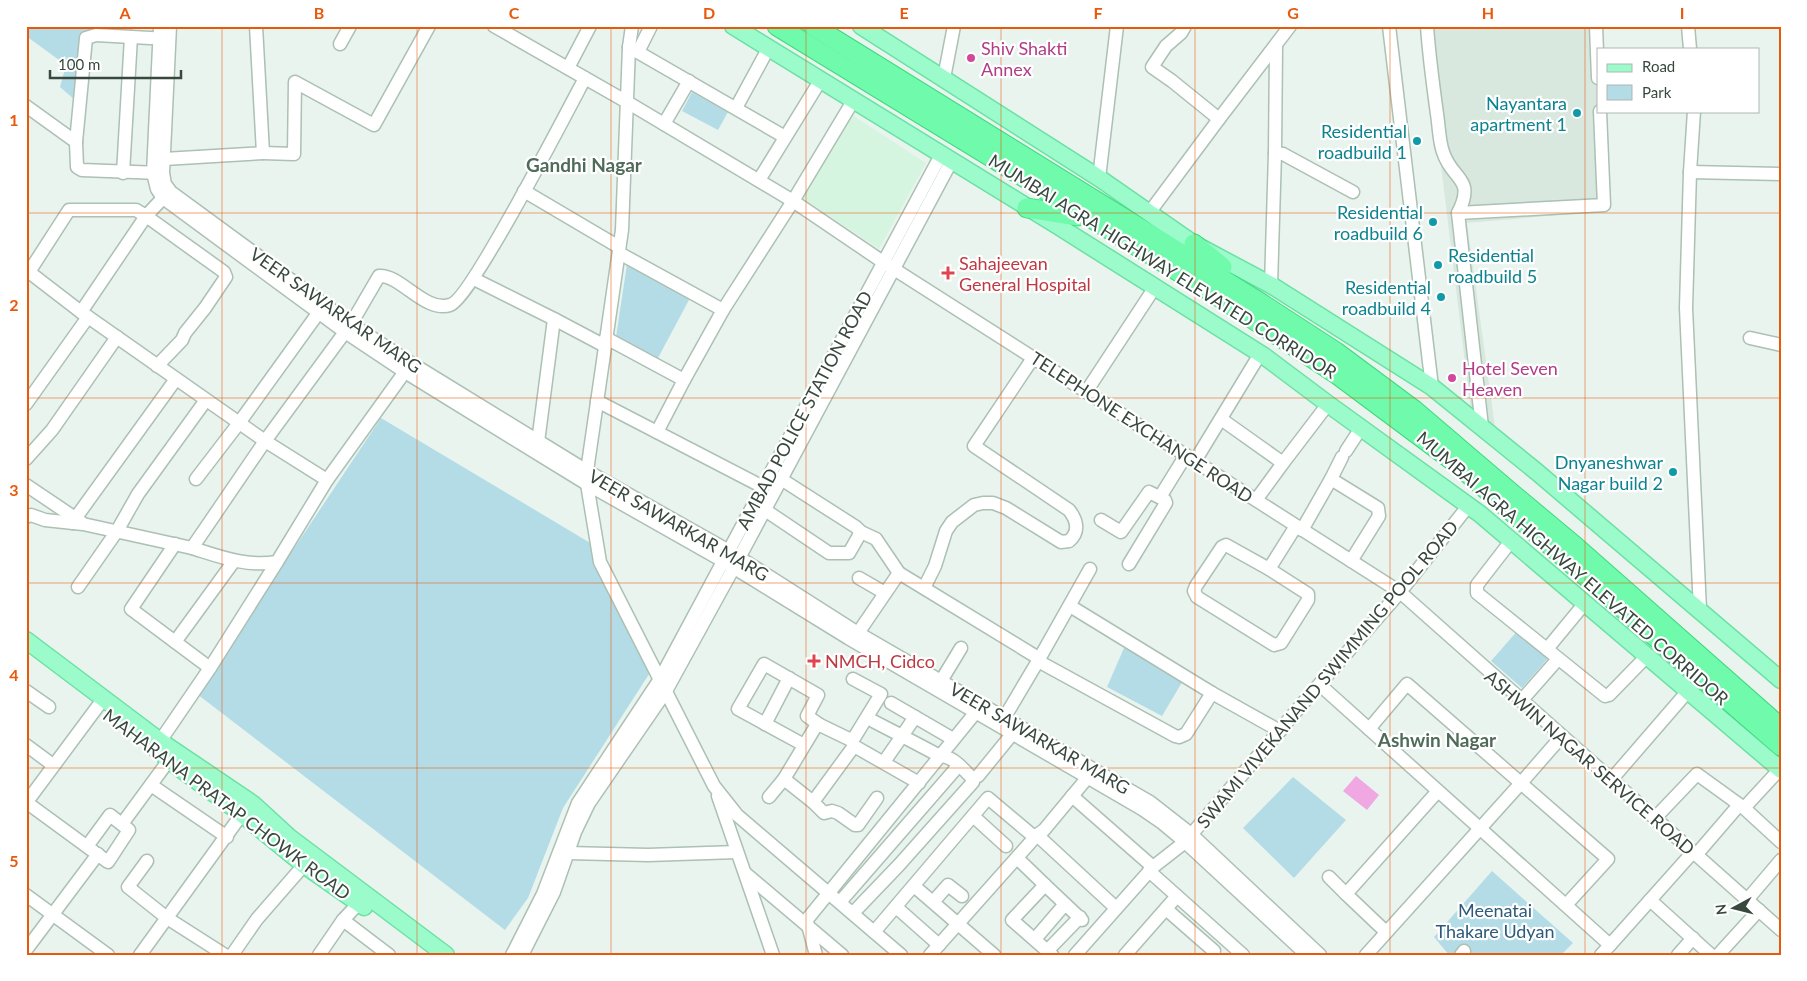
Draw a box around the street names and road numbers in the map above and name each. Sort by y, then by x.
street label: MUMBAI AGRA HIGHWAY ELEVATED CORRIDOR [985,149,1342,383]
street label: VEER SAWARKAR MARG [246,242,426,378]
street label: AMBAD POLICE STATION ROAD [732,287,876,533]
street label: TELEPHONE EXCHANGE ROAD [1027,347,1257,507]
street label: MUMBAI AGRA HIGHWAY ELEVATED CORRIDOR [1413,426,1734,710]
street label: VEER SAWARKAR MARG [585,464,773,586]
street label: SWAMI VIVEKANAND SWIMMING POOL ROAD [1192,516,1462,832]
street label: ASHWIN NAGAR SERVICE ROAD [1481,665,1699,859]
street label: VEER SAWARKAR MARG [946,677,1134,799]
street label: MAHARANA PRATAP CHOWK ROAD [99,704,355,904]

